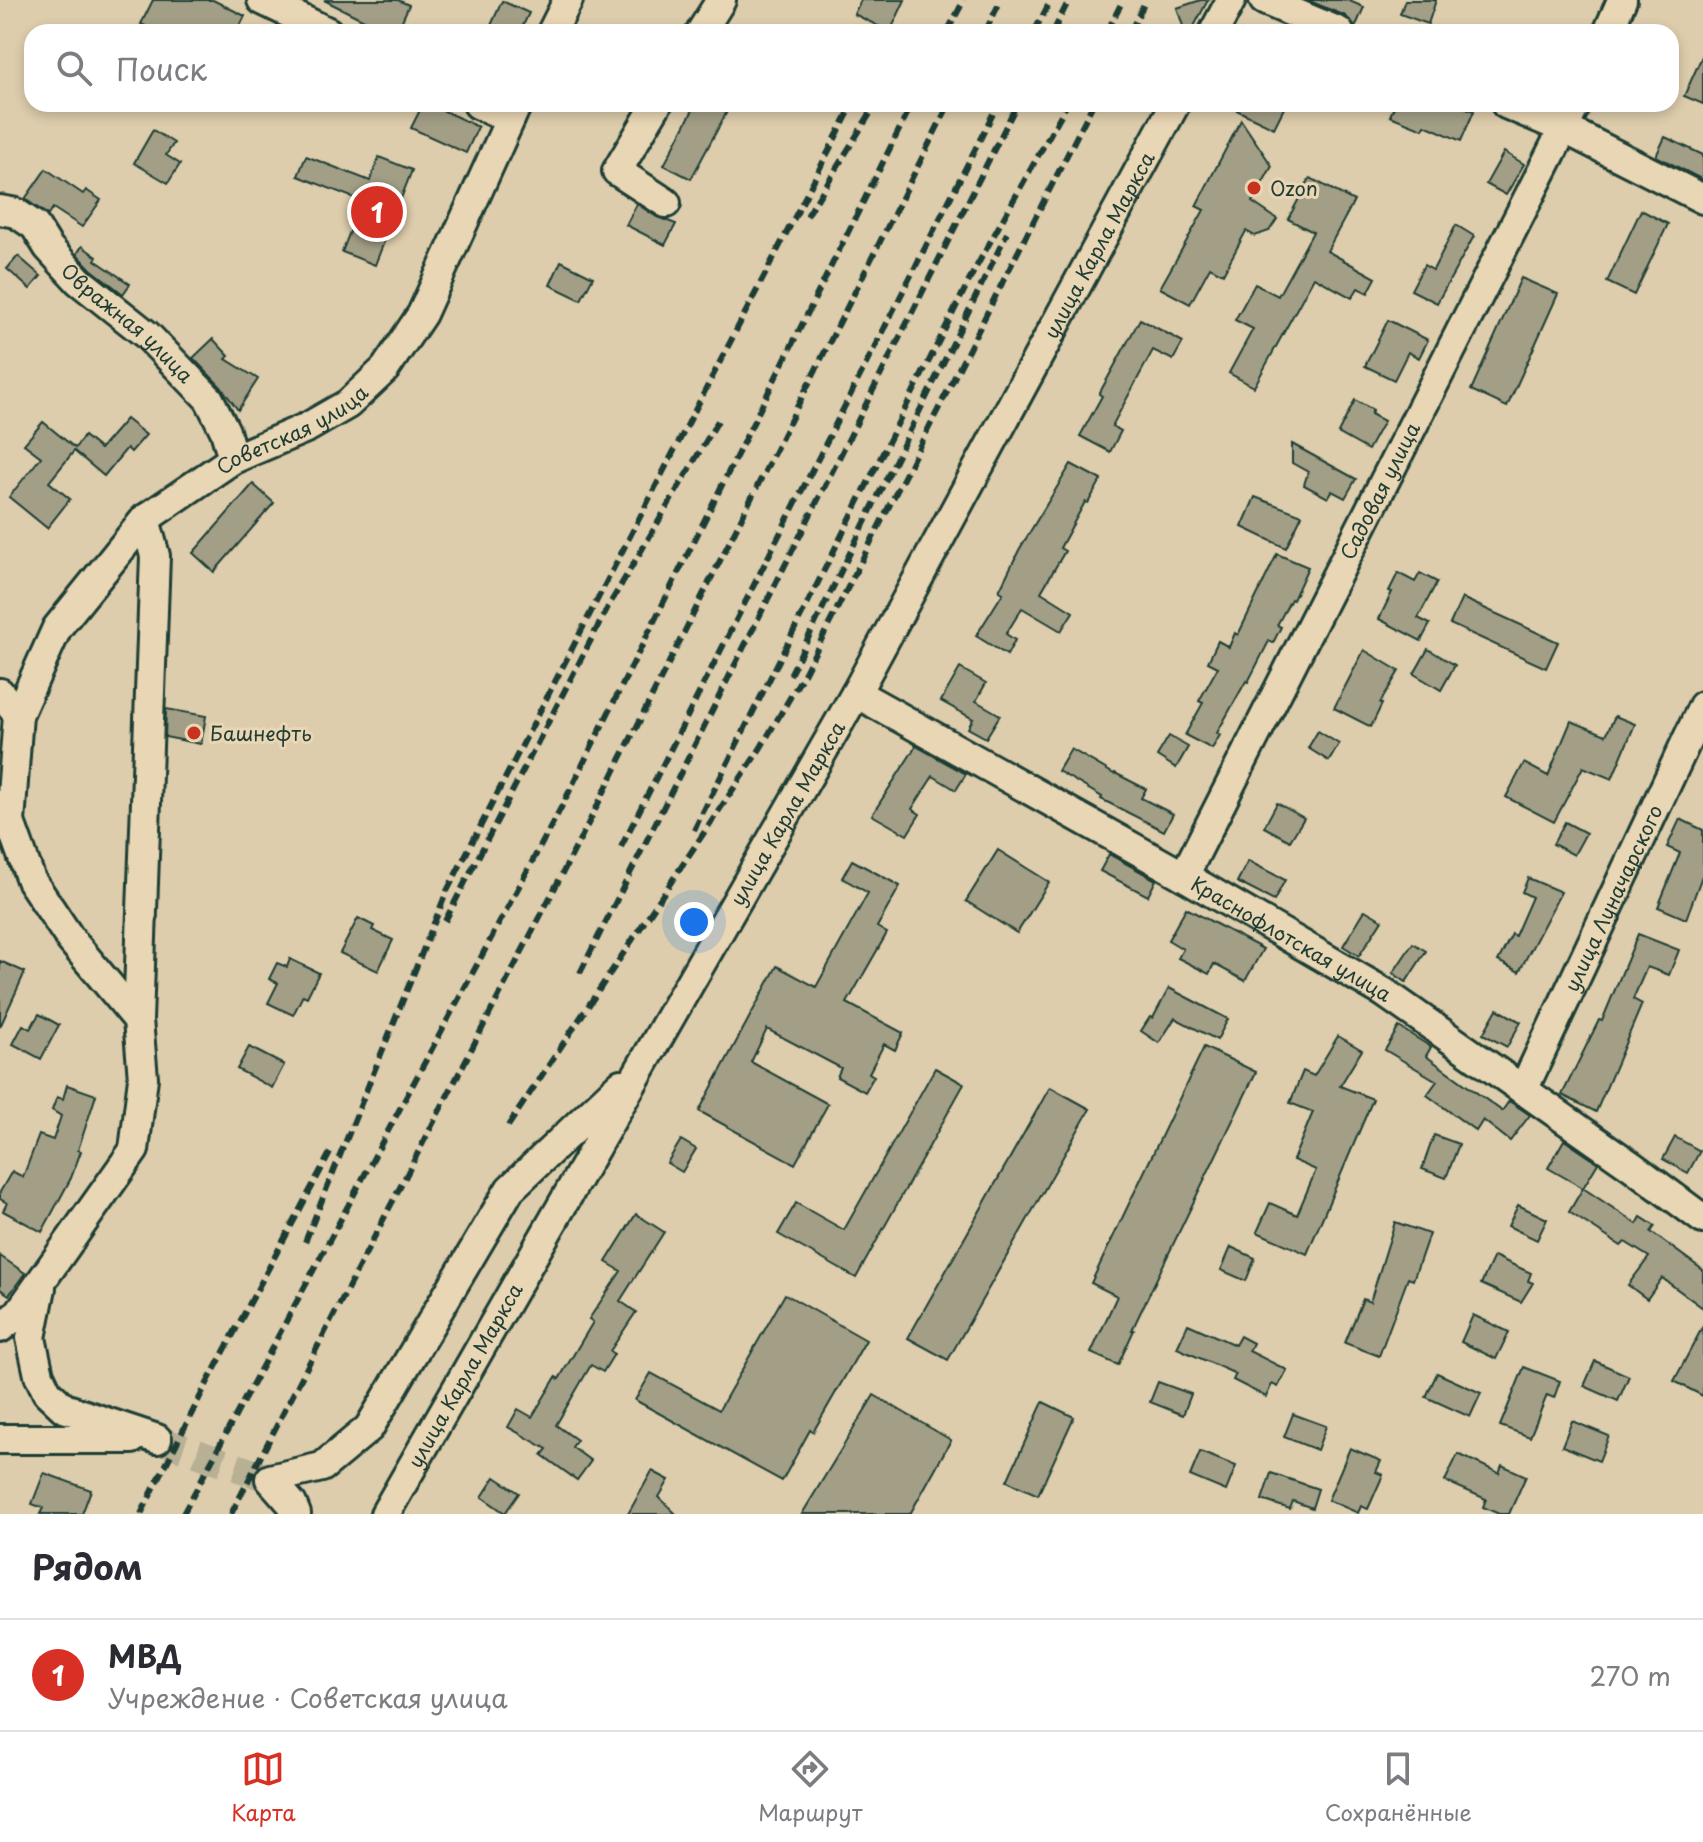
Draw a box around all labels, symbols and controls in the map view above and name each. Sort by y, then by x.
search box [24,24,1679,112]
icon: search [52,46,96,90]
text: Поиск [116,46,207,91]
street label: улица Карла Маркса [1036,146,1162,344]
place label: Ozon [1270,173,1318,203]
marker: Ozon [1245,179,1263,197]
pin: 1 [351,182,403,242]
street label: Овражная улица [54,256,201,390]
street label: Советская улица [210,377,375,481]
street label: Садовая улица [1332,417,1427,565]
street label: улица Карла Маркса [722,715,852,911]
place label: Башнефть [210,718,312,748]
marker: Башнефть [185,724,203,742]
street label: улица Луначарского [1556,800,1670,997]
street label: Краснофлотская улица [1186,868,1398,1009]
your location [674,902,714,942]
street label: улица Карла Маркса [400,1277,530,1473]
text: Рядом [32,1540,143,1592]
text: МВД [108,1633,182,1678]
text: 1 [52,1656,64,1695]
text: 270 m [1590,1656,1671,1695]
text: Учреждение · Советская улица [108,1678,508,1717]
tab: Карта [231,1747,296,1828]
tab: Маршрут [758,1747,862,1828]
tab: Сохранённые [1325,1747,1472,1828]

